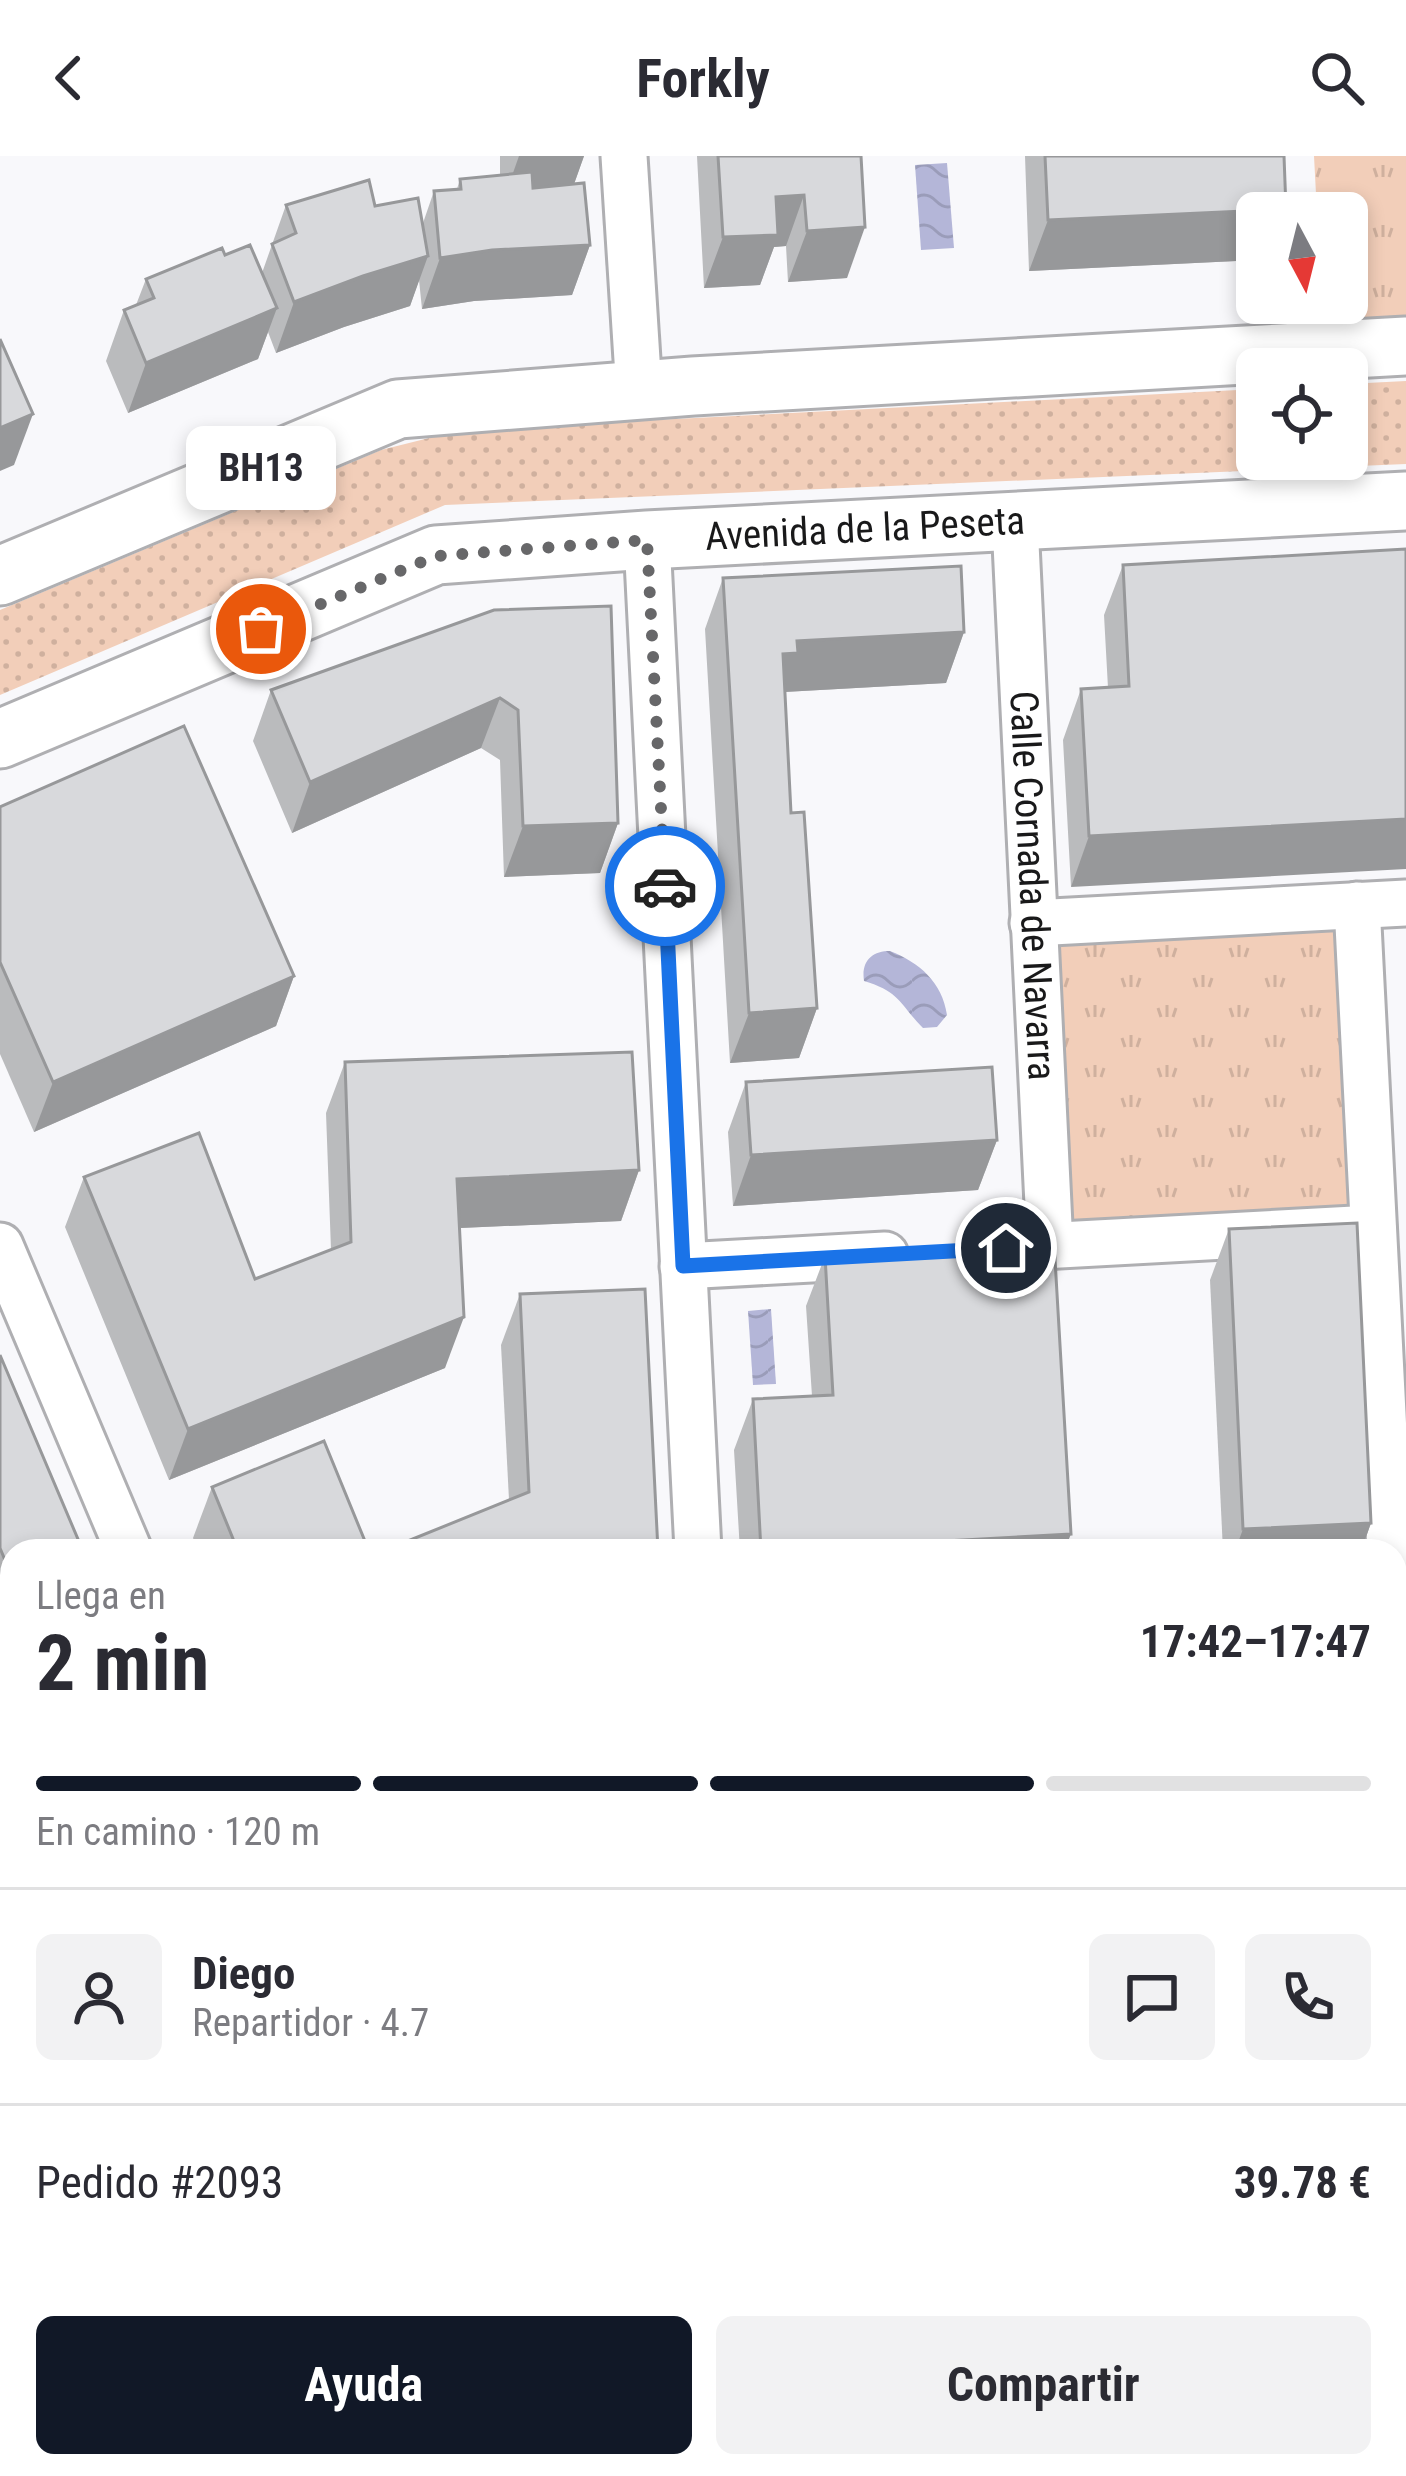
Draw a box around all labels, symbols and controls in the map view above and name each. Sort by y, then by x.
icon: back [36,45,102,111]
icon: search [1304,45,1370,111]
text: Forkly [636,47,770,110]
north arrow [1236,192,1368,324]
map controls [1236,192,1368,480]
button: locate [1236,348,1368,480]
callout: BH13 [186,425,336,509]
text: BH13 [218,445,304,491]
street label: Avenida de la Peseta [704,498,1026,560]
pin [210,578,312,680]
icon: bag [228,596,294,662]
street label: Calle Cornada de Navarra [1000,690,1065,1081]
courier [605,826,725,946]
icon: car [632,853,698,919]
pin [955,1197,1057,1299]
icon: home [973,1215,1039,1281]
text: Llega en [36,1573,166,1619]
text: 17:42–17:47 [1140,1615,1371,1668]
text: 2 min [36,1618,209,1709]
text: En camino · 120 m [36,1809,320,1855]
button: person [36,1934,162,2060]
button: chat [1089,1934,1215,2060]
button: phone [1245,1934,1371,2060]
text: Diego [192,1947,295,2000]
text: Repartidor · 4.7 [192,2000,429,2046]
text: Pedido #2093 [36,2156,283,2209]
text: 39.78 € [1234,2156,1371,2209]
button: Ayuda [36,2316,692,2454]
button: Compartir [716,2316,1371,2454]

